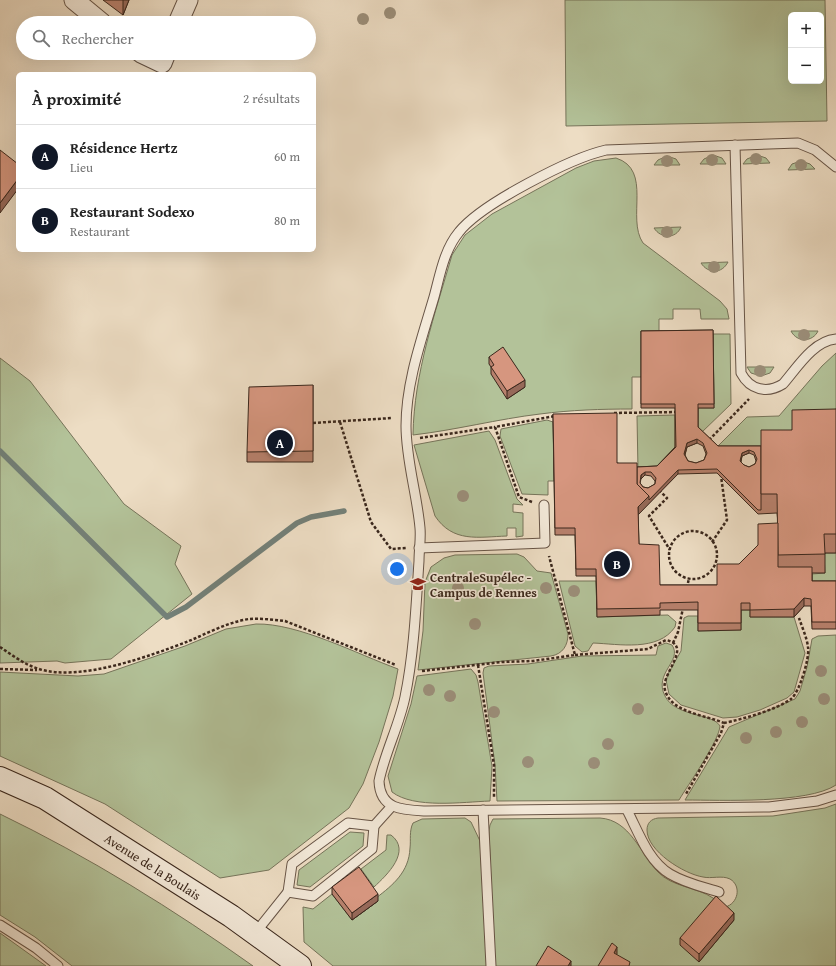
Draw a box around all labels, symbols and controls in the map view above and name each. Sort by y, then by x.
map controls [788,12,824,84]
button: + [788,12,824,48]
search box [16,16,316,60]
icon: search [30,27,52,49]
text: Rechercher [62,28,134,49]
button: − [788,48,824,84]
text: À proximité [32,86,121,111]
text: 2 résultats [243,89,300,108]
text: Résidence Hertz [70,137,178,158]
text: A [41,147,49,166]
text: 60 m [274,147,300,166]
text: Lieu [70,158,93,177]
text: Restaurant Sodexo [70,201,195,222]
text: B [41,211,49,230]
text: 80 m [274,211,300,230]
text: Restaurant [70,222,130,241]
pin: A [267,428,293,458]
pin: B [604,549,630,579]
your location [387,559,407,579]
place label: CentraleSupélec - Campus de Rennes [430,568,537,602]
school or university icon: CentraleSupélec - Campus de Rennes [409,575,427,593]
street label: Avenue de la Boulais [101,829,205,905]

